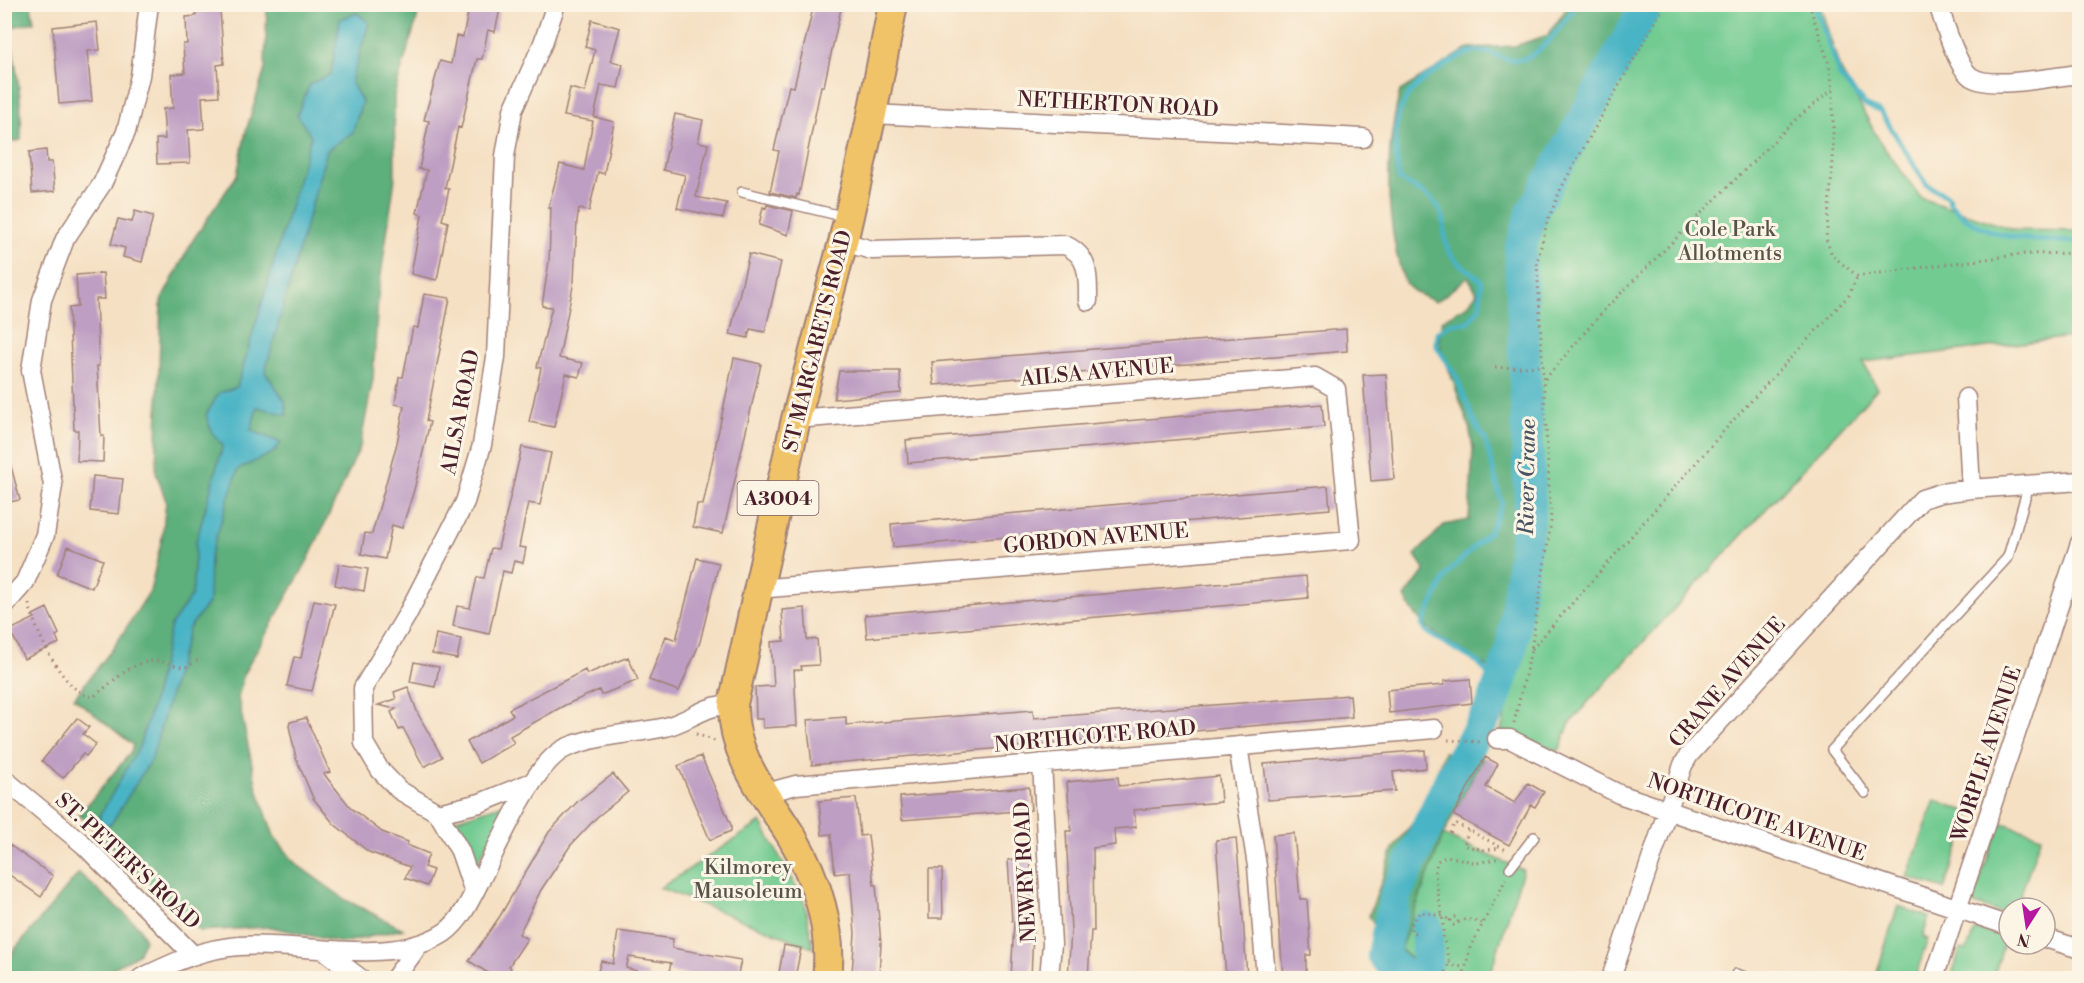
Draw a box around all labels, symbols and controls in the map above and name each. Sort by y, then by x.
street label: NETHERTON ROAD [1017,87,1219,123]
park label: Cole Park Allotments [1677,217,1782,267]
street label: ST MARGARETS ROAD [778,228,858,455]
street label: AILSA ROAD [436,347,486,478]
street label: AILSA AVENUE [1018,353,1175,393]
water label: River Crane [1513,419,1542,536]
road number: A3004 [738,481,818,515]
street label: GORDON AVENUE [1002,518,1190,560]
street label: CRANE AVENUE [1664,612,1792,753]
street label: WORPLE AVENUE [1946,663,2028,846]
street label: NORTHCOTE ROAD [993,715,1197,759]
street label: NORTHCOTE AVENUE [1644,768,1869,868]
street label: ST. PETER'S ROAD [50,788,205,936]
street label: NEWRY ROAD [1009,801,1043,943]
park label: Kilmorey Mausoleum [693,855,803,905]
north arrow [1997,896,2057,956]
text: N [2015,929,2032,951]

